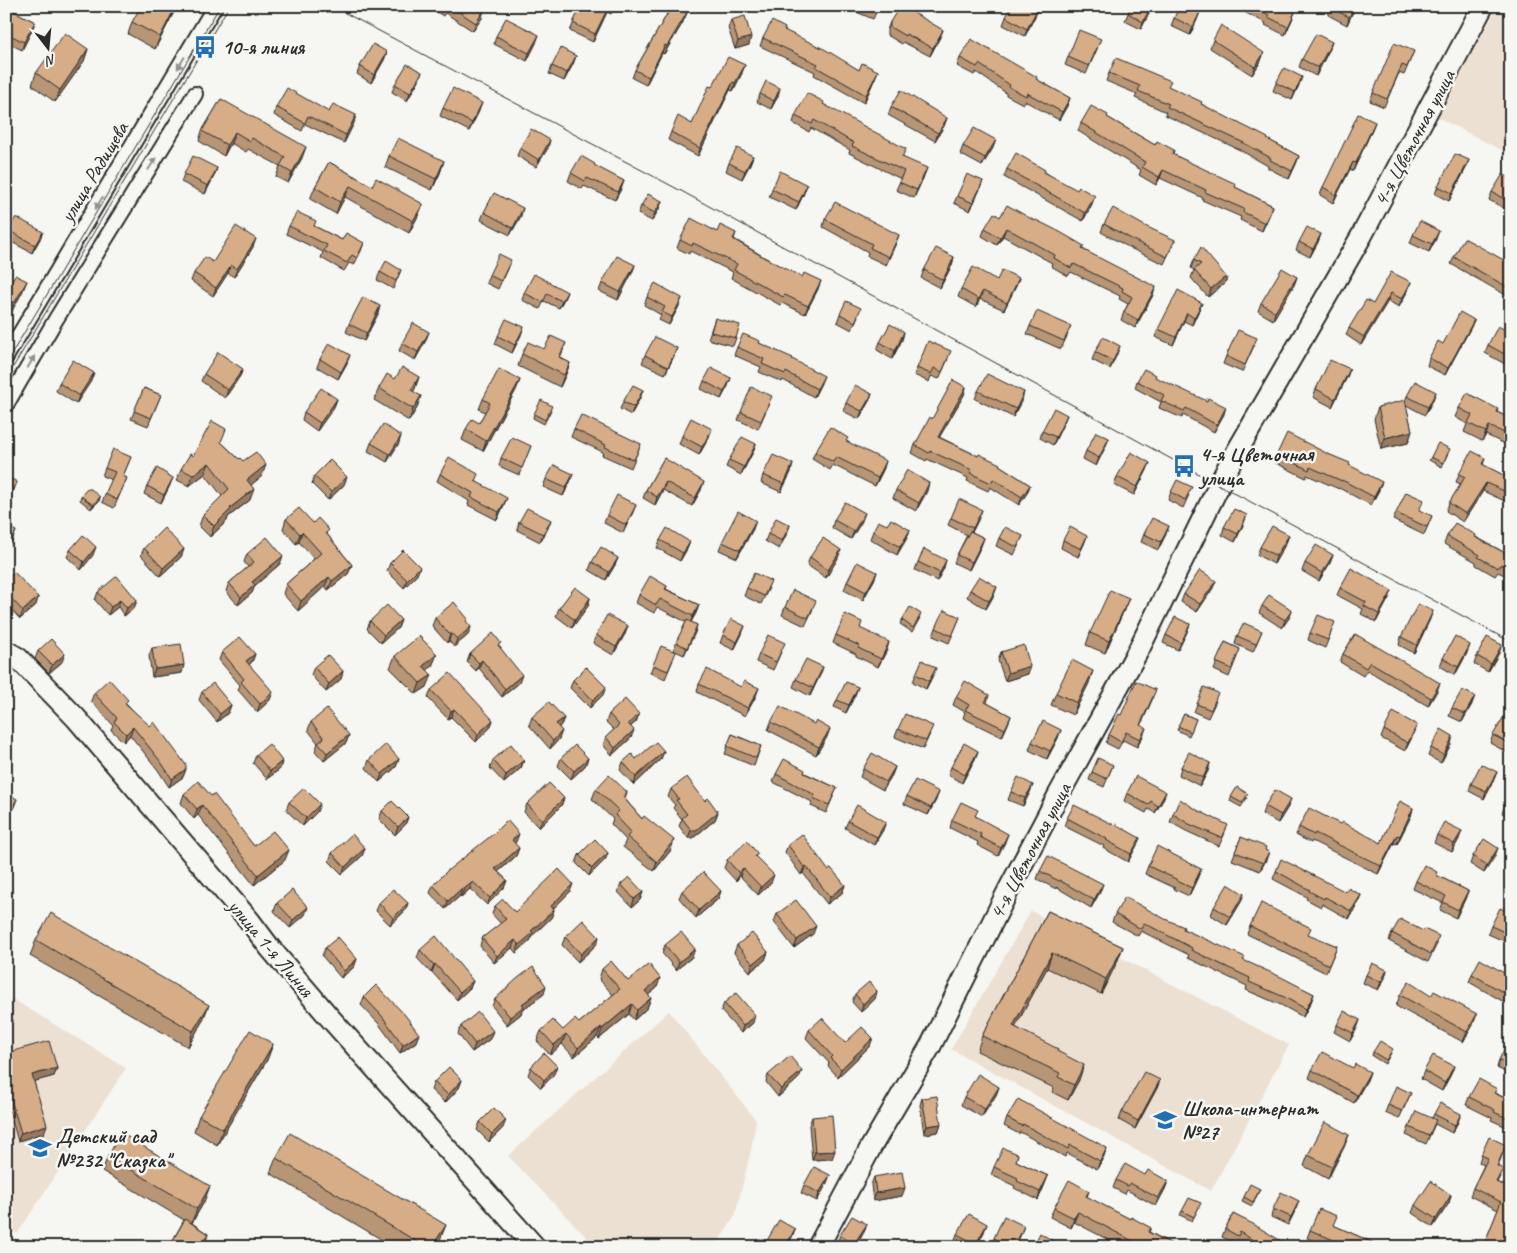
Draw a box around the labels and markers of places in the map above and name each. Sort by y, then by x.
bus stop icon: 10-я линия [192,34,218,60]
place label: 10-я линия [222,34,305,60]
place label: 4-я Цветочная улица [1198,441,1315,491]
bus stop icon: 4-я Цветочная улица [1171,453,1197,479]
place label: Школа-интернат №27 [1182,1095,1319,1145]
school or university icon: Школа-интернат №27 [1152,1107,1178,1133]
place label: Детский сад №232 "Сказка" [56,1123,175,1174]
school or university icon: Детский сад №232 "Сказка" [27,1135,53,1161]

